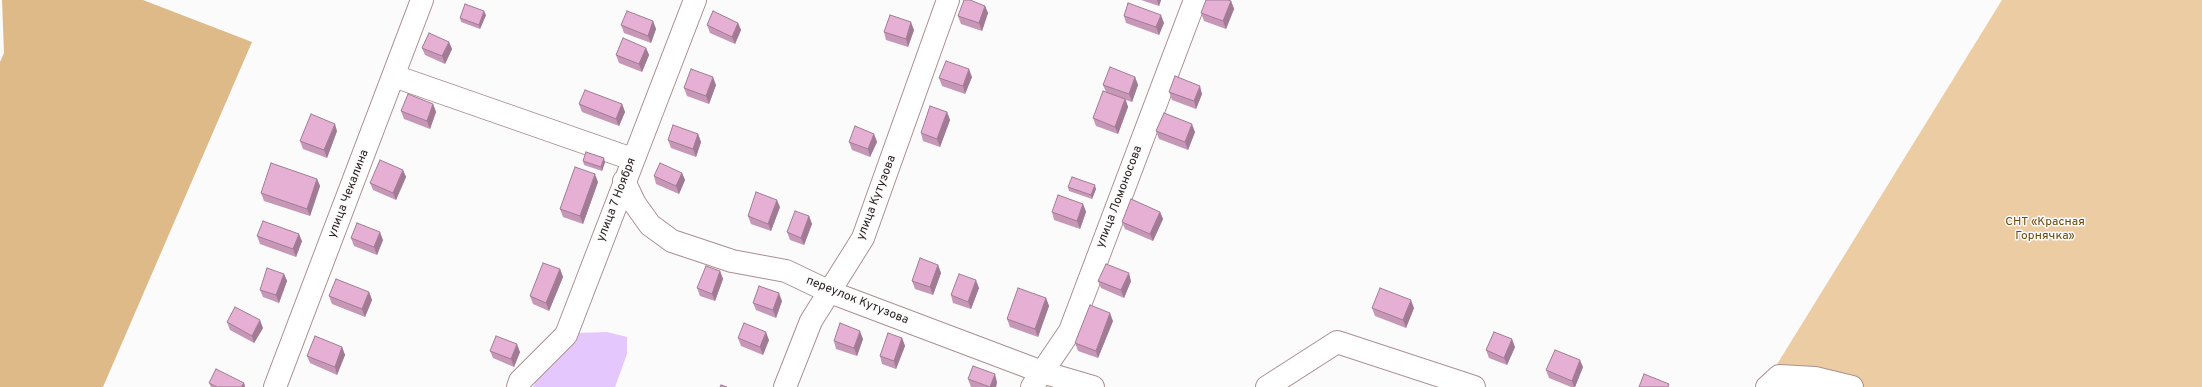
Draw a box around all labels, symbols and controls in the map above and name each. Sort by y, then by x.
street label: улица Ломоносова [1094,144,1146,250]
street label: улица Чекалина [326,148,372,240]
street label: улица Кутузова [854,154,900,242]
street label: улица 7 Ноября [594,156,640,244]
park label: СНТ «Красная Горнячка» [2005,216,2085,244]
street label: переулок Кутузова [804,274,910,328]

